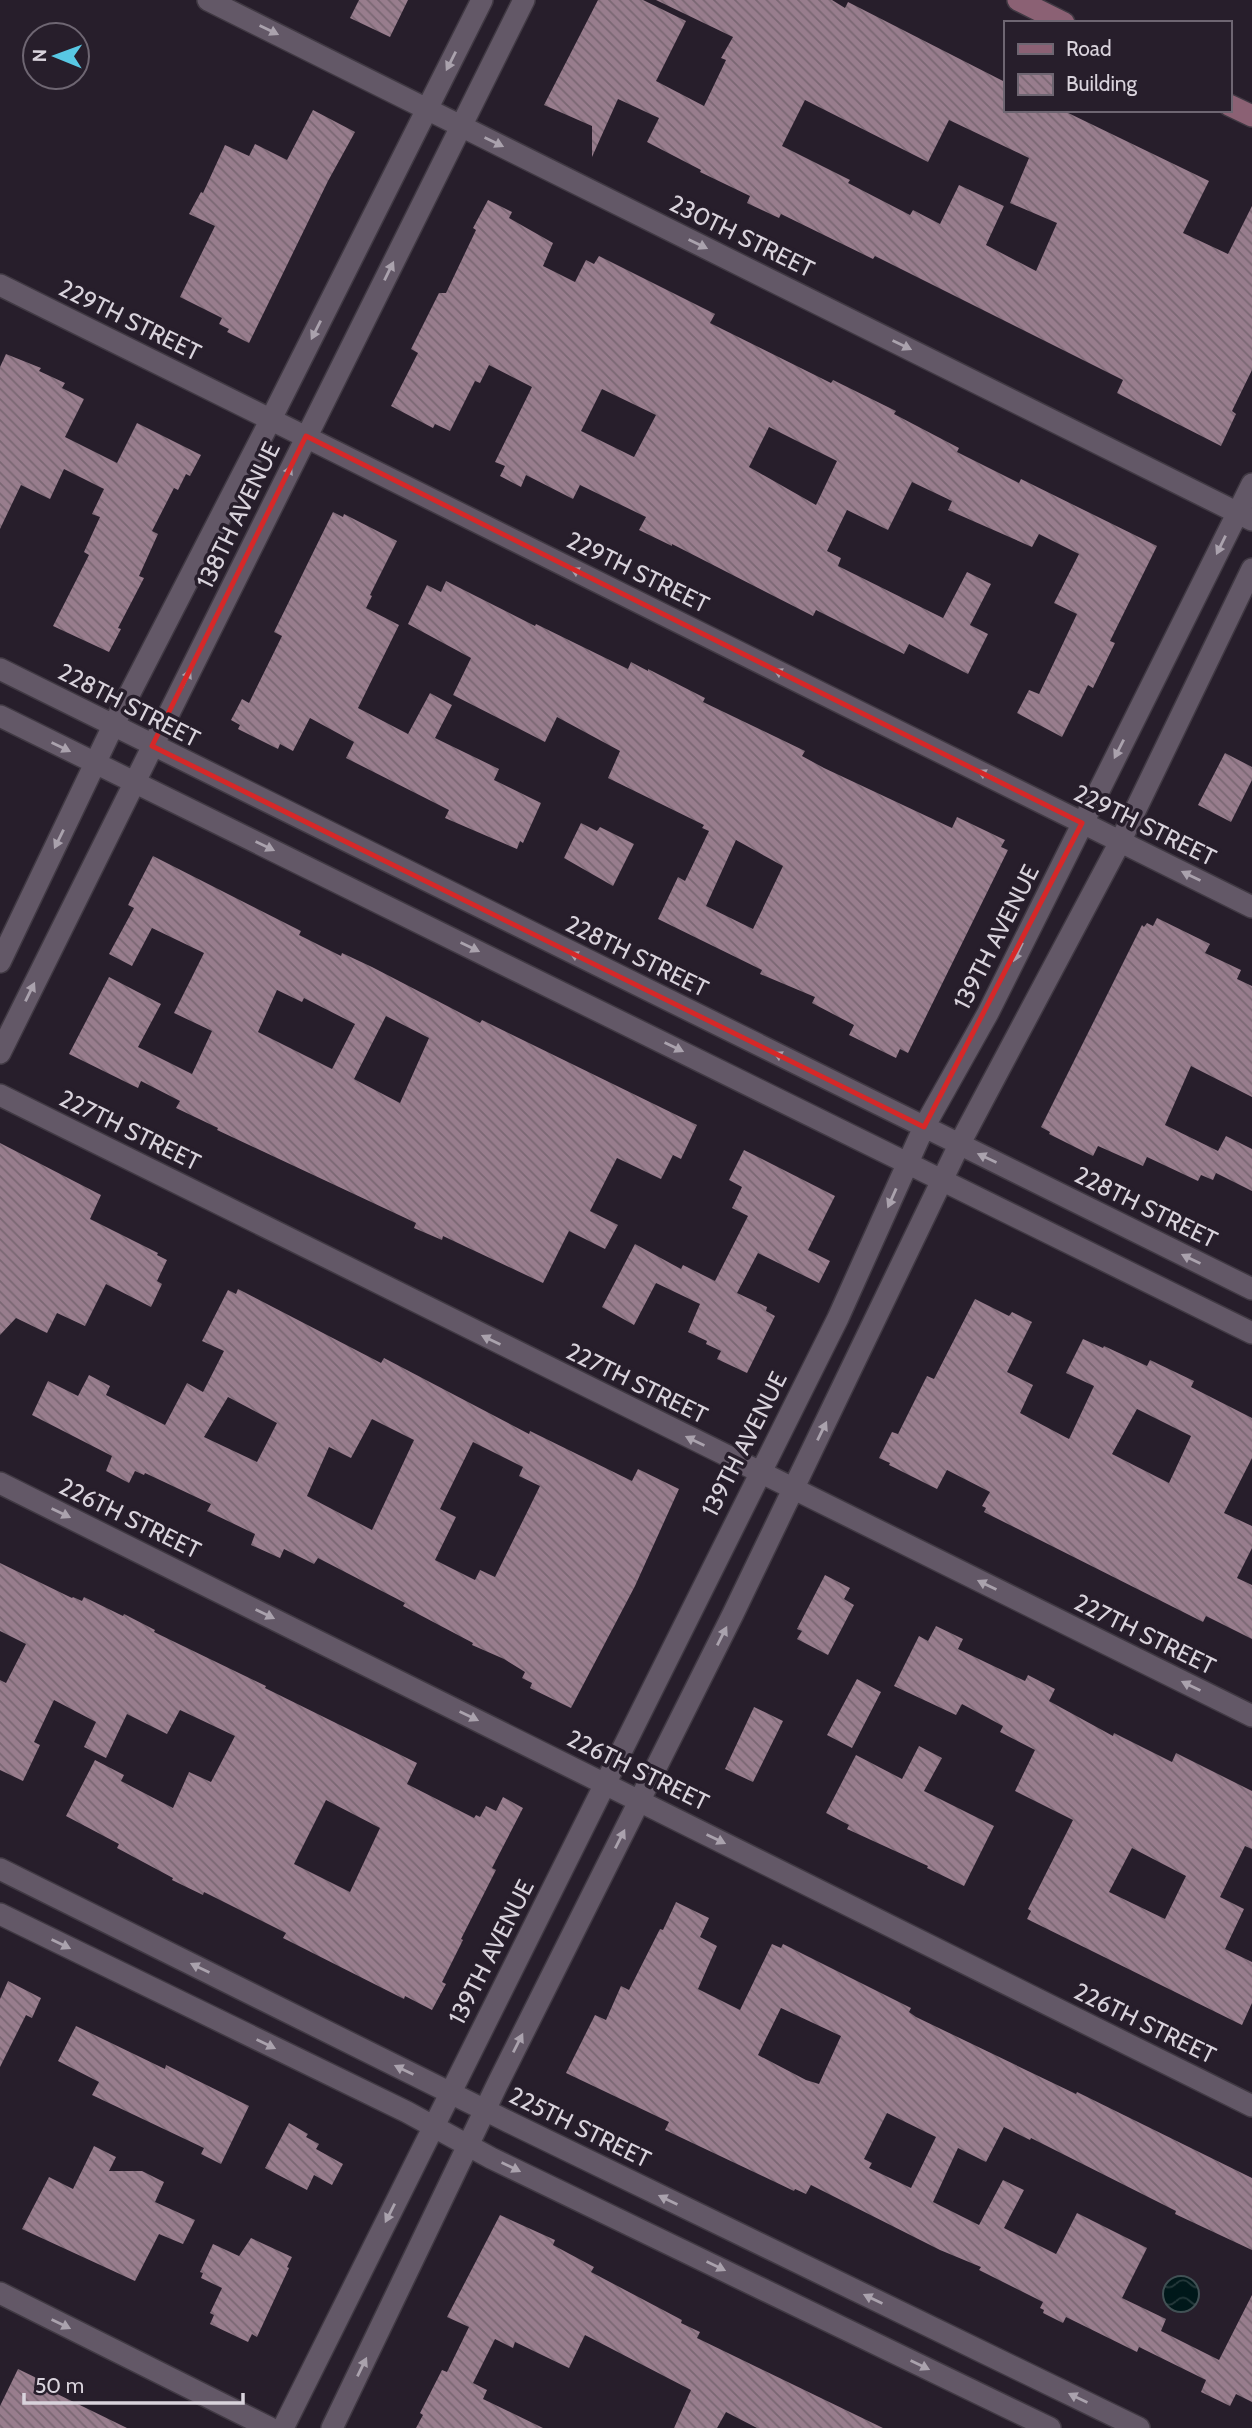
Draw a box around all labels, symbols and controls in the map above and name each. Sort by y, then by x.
north arrow [21,21,91,91]
legend [1004,21,1231,112]
one-way arrow [259,25,279,36]
text: Road [1066,36,1112,61]
text: N [28,49,51,63]
one-way arrow [445,51,456,71]
text: Building [1066,71,1138,96]
one-way arrow [485,136,505,148]
street label: 230TH STREET [665,188,819,284]
one-way arrow [688,238,708,249]
one-way arrow [383,261,394,281]
street label: 229TH STREET [54,273,206,367]
one-way arrow [310,320,321,340]
one-way arrow [892,340,912,351]
street label: 138TH AVENUE [190,437,286,593]
one-way arrow [282,465,293,485]
street label: 229TH STREET [562,525,714,619]
one-way arrow [1216,535,1227,555]
one-way arrow [570,567,590,578]
street label: 228TH STREET [53,657,205,753]
one-way arrow [773,668,793,680]
one-way arrow [180,669,191,689]
one-way arrow [1114,739,1125,759]
one-way arrow [51,741,71,752]
one-way arrow [977,770,997,781]
street label: 229TH STREET [1069,778,1221,872]
one-way arrow [53,829,64,849]
one-way arrow [255,841,275,852]
street label: 139TH AVENUE [947,860,1045,1014]
one-way arrow [1181,871,1201,882]
street label: 228TH STREET [561,909,713,1003]
one-way arrow [460,941,480,952]
one-way arrow [1012,942,1024,962]
one-way arrow [569,951,589,962]
one-way arrow [25,982,36,1002]
one-way arrow [664,1041,684,1053]
one-way arrow [773,1052,793,1063]
street label: 227TH STREET [55,1083,205,1177]
one-way arrow [977,1152,997,1164]
street label: 228TH STREET [1070,1160,1222,1254]
one-way arrow [886,1188,898,1208]
one-way arrow [1181,1253,1201,1264]
one-way arrow [481,1334,501,1345]
street label: 227TH STREET [562,1336,712,1430]
street label: 139TH AVENUE [695,1367,793,1521]
one-way arrow [816,1421,827,1441]
one-way arrow [685,1436,705,1447]
street label: 226TH STREET [54,1471,206,1565]
one-way arrow [51,1508,71,1519]
one-way arrow [977,1580,997,1591]
street label: 227TH STREET [1070,1587,1220,1681]
one-way arrow [255,1609,275,1620]
one-way arrow [716,1626,727,1646]
one-way arrow [1181,1680,1201,1691]
one-way arrow [459,1710,479,1721]
street label: 226TH STREET [562,1723,714,1817]
one-way arrow [615,1829,626,1849]
one-way arrow [706,1833,726,1844]
street label: 139TH AVENUE [442,1875,540,2029]
one-way arrow [51,1939,71,1950]
one-way arrow [190,1963,210,1974]
street label: 226TH STREET [1069,1976,1221,2070]
one-way arrow [512,2033,523,2053]
one-way arrow [256,2038,276,2049]
one-way arrow [394,2064,414,2075]
street label: 225TH STREET [504,2080,656,2174]
one-way arrow [501,2162,521,2173]
one-way arrow [658,2194,678,2205]
one-way arrow [385,2203,396,2223]
one-way arrow [706,2261,726,2272]
one-way arrow [863,2294,883,2305]
one-way arrow [51,2318,71,2329]
one-way arrow [357,2357,368,2377]
one-way arrow [910,2360,930,2371]
scale bar [24,2362,243,2406]
text: 50 m [35,2373,84,2398]
one-way arrow [1068,2393,1088,2404]

